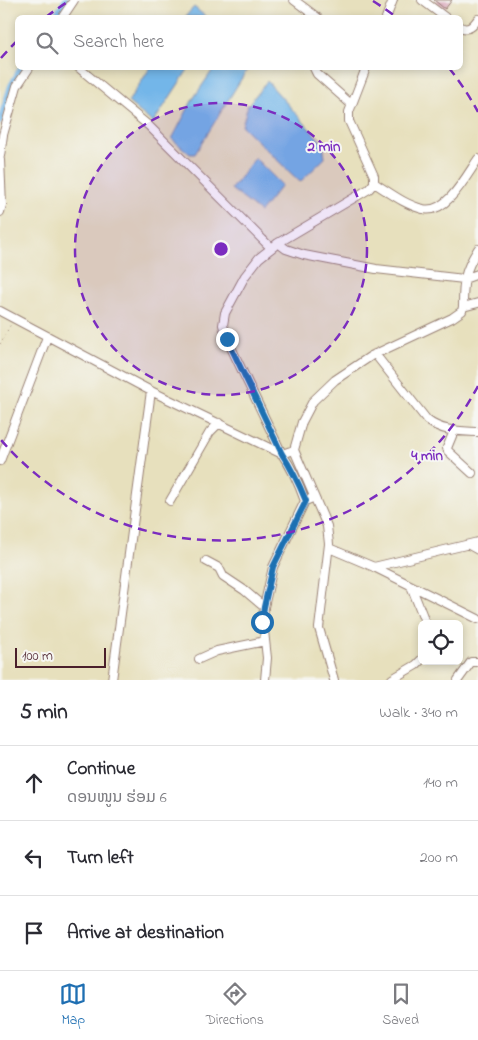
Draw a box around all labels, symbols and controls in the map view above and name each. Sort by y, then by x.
search box [15,15,463,70]
icon: search [33,29,61,57]
text: Search here [73,29,164,56]
text: 2 min [307,136,341,158]
centre of rings [212,240,230,258]
route end [216,328,239,351]
text: 4 min [410,445,443,467]
route start [251,611,274,634]
map controls [418,620,463,665]
button: locate [418,620,463,665]
scale bar [15,645,106,668]
text: 100 m [22,646,53,667]
text: 5 min [20,698,68,728]
text: Walk · 340 m [379,701,458,725]
text: Continue [67,756,135,783]
icon: ahead [20,769,48,797]
text: 140 m [423,771,458,795]
text: ດອນໜູນ ຮ່ອມ 6 [67,786,167,810]
icon: left [20,844,48,872]
text: Turn left [67,845,134,872]
text: 200 m [420,846,458,870]
icon: arrive [20,919,48,947]
text: Arrive at destination [67,920,224,947]
tab: Map [59,980,87,1031]
tab: Directions [206,980,264,1031]
tab: Saved [382,980,419,1031]

